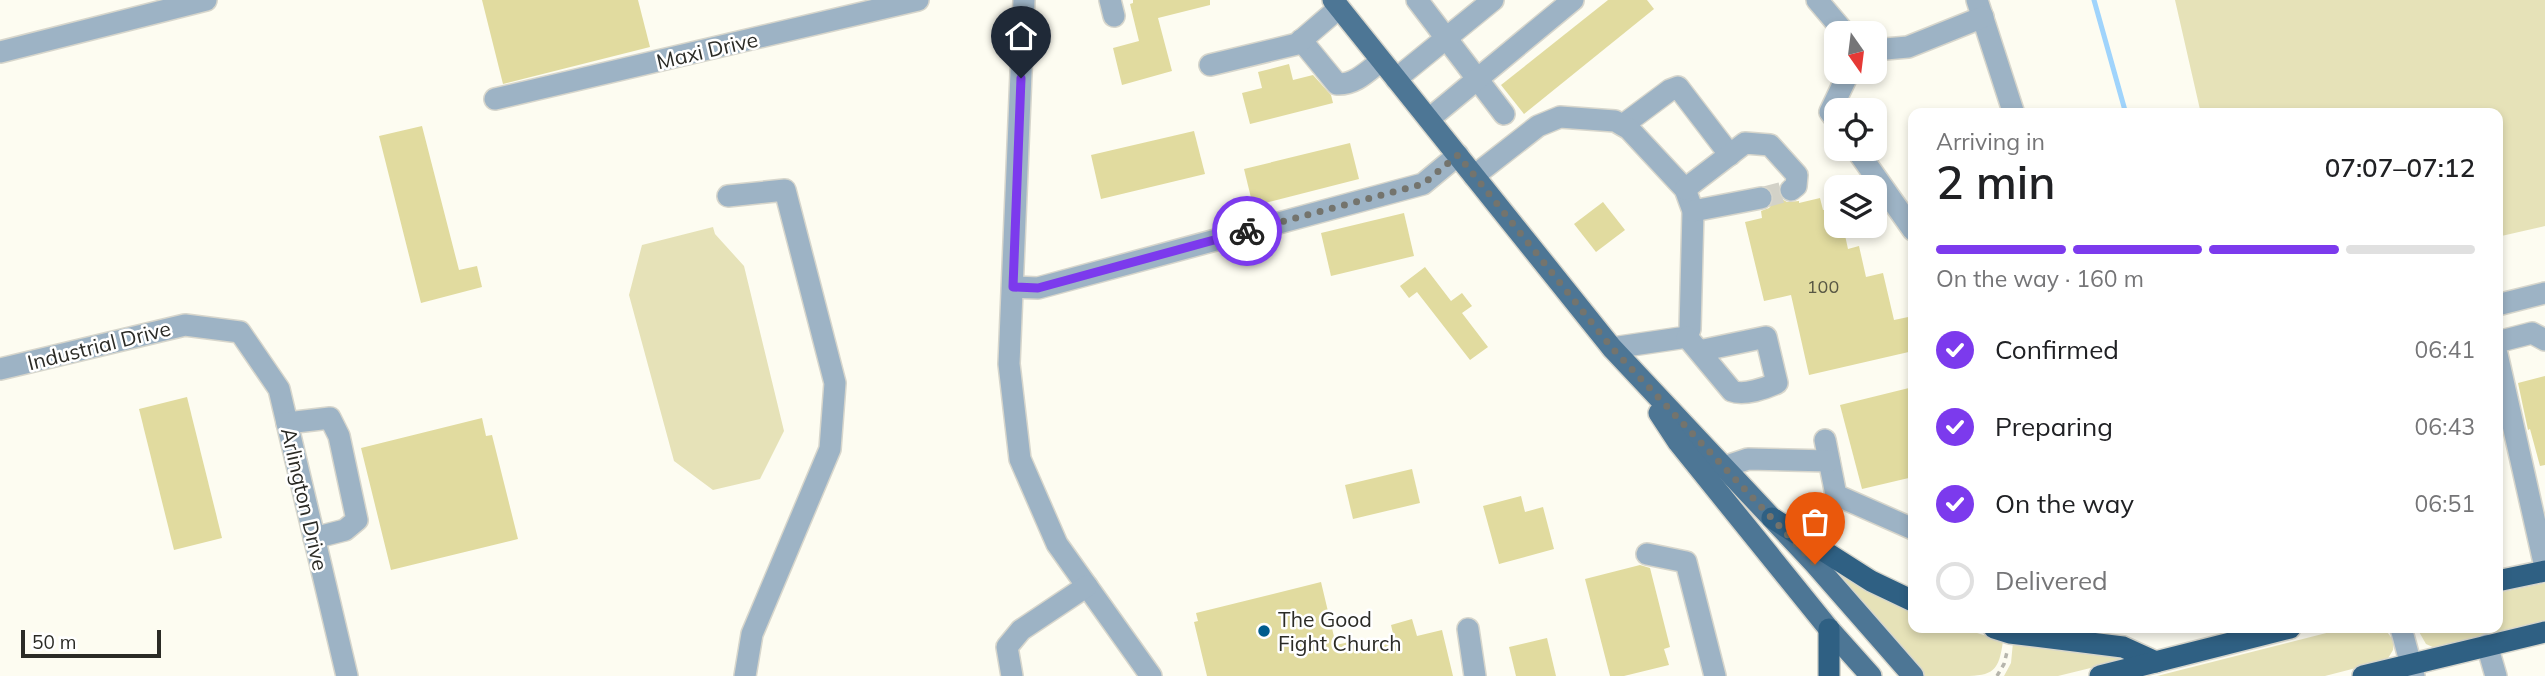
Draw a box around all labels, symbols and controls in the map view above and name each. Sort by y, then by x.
pin [991,6,1051,78]
icon: home [1002,17,1040,55]
north arrow [1824,21,1886,84]
map controls [1824,21,1887,238]
street label: Maxi Drive [654,26,760,74]
button: locate [1824,98,1887,161]
text: Arriving in [1936,127,2045,156]
text: 07:07–07:12 [2325,151,2475,184]
text: 2 min [1936,153,2055,211]
button: layers [1824,175,1887,238]
courier [1212,196,1282,266]
icon: bike [1228,212,1266,250]
text: On the way · 160 m [1936,264,2144,293]
house number: 100 [1807,275,1839,298]
street label: Industrial Drive [25,315,173,375]
icon: check [1936,331,1974,369]
text: Confirmed [1995,333,2119,366]
text: 06:41 [2415,335,2475,364]
icon: check [1936,408,1974,446]
text: Preparing [1995,410,2113,443]
text: 06:43 [2415,412,2475,441]
street label: Arlington Drive [276,425,334,573]
icon: check [1936,485,1974,523]
text: On the way [1995,487,2134,520]
text: 06:51 [2415,489,2475,518]
pin [1785,492,1845,564]
icon: bag [1796,503,1834,541]
text: Delivered [1995,564,2108,597]
place label: The Good Fight Church [1278,606,1402,656]
marker: The Good Fight Church [1256,623,1272,639]
scale bar [21,627,161,659]
text: 50 m [32,630,76,654]

